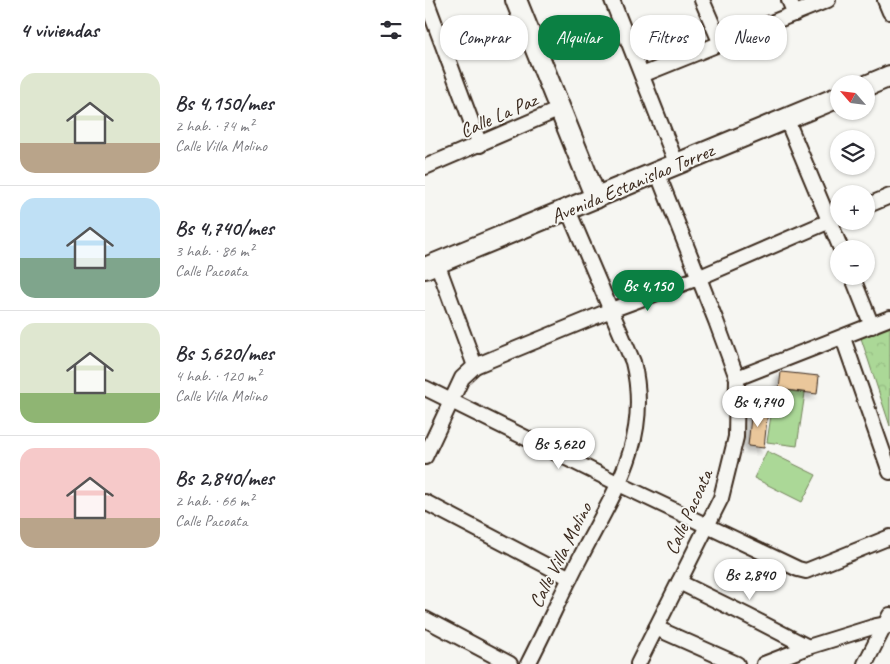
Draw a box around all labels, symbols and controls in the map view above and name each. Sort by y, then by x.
chip: Comprar [440,15,528,60]
chip: Alquilar [538,15,620,60]
chip: Filtros [630,15,705,60]
chip: Nuevo [715,15,787,60]
icon: filters [377,16,405,44]
text: 4 viviendas [20,17,99,43]
north arrow [830,75,875,120]
map controls [830,75,875,285]
street label: Calle La Paz [456,86,543,143]
text: Bs 4,150/mes [175,90,273,116]
icon: home [60,93,120,153]
text: 2 hab. · 74 m² [175,116,254,136]
button: layers [830,130,875,175]
text: Calle Villa Molino [175,136,267,156]
street label: Avenida Estanislao Torrez [547,137,719,229]
button: + [830,185,875,230]
text: Bs 4,740/mes [175,215,274,241]
icon: home [60,218,120,278]
button: − [830,240,875,285]
text: 3 hab. · 86 m² [175,241,254,261]
text: Calle Pacoata [175,261,247,281]
pin: Bs 4,150 [596,270,700,312]
text: Bs 4,150 [623,276,673,296]
text: Bs 5,620/mes [175,340,274,366]
icon: home [60,343,120,403]
text: 4 hab. · 120 m² [175,366,261,386]
text: Calle Villa Molino [175,386,267,406]
pin: Bs 4,740 [706,386,810,428]
text: Bs 4,740 [733,392,783,412]
pin: Bs 5,620 [507,428,611,470]
text: Bs 5,620 [534,434,584,454]
street label: Calle Pacoata [659,464,719,559]
text: Bs 2,840/mes [175,465,274,491]
icon: home [60,468,120,528]
text: 2 hab. · 66 m² [175,491,254,511]
street label: Calle Villa Molino [523,498,598,612]
text: Calle Pacoata [175,511,247,531]
pin: Bs 2,840 [698,558,802,601]
text: Bs 2,840 [725,565,775,585]

